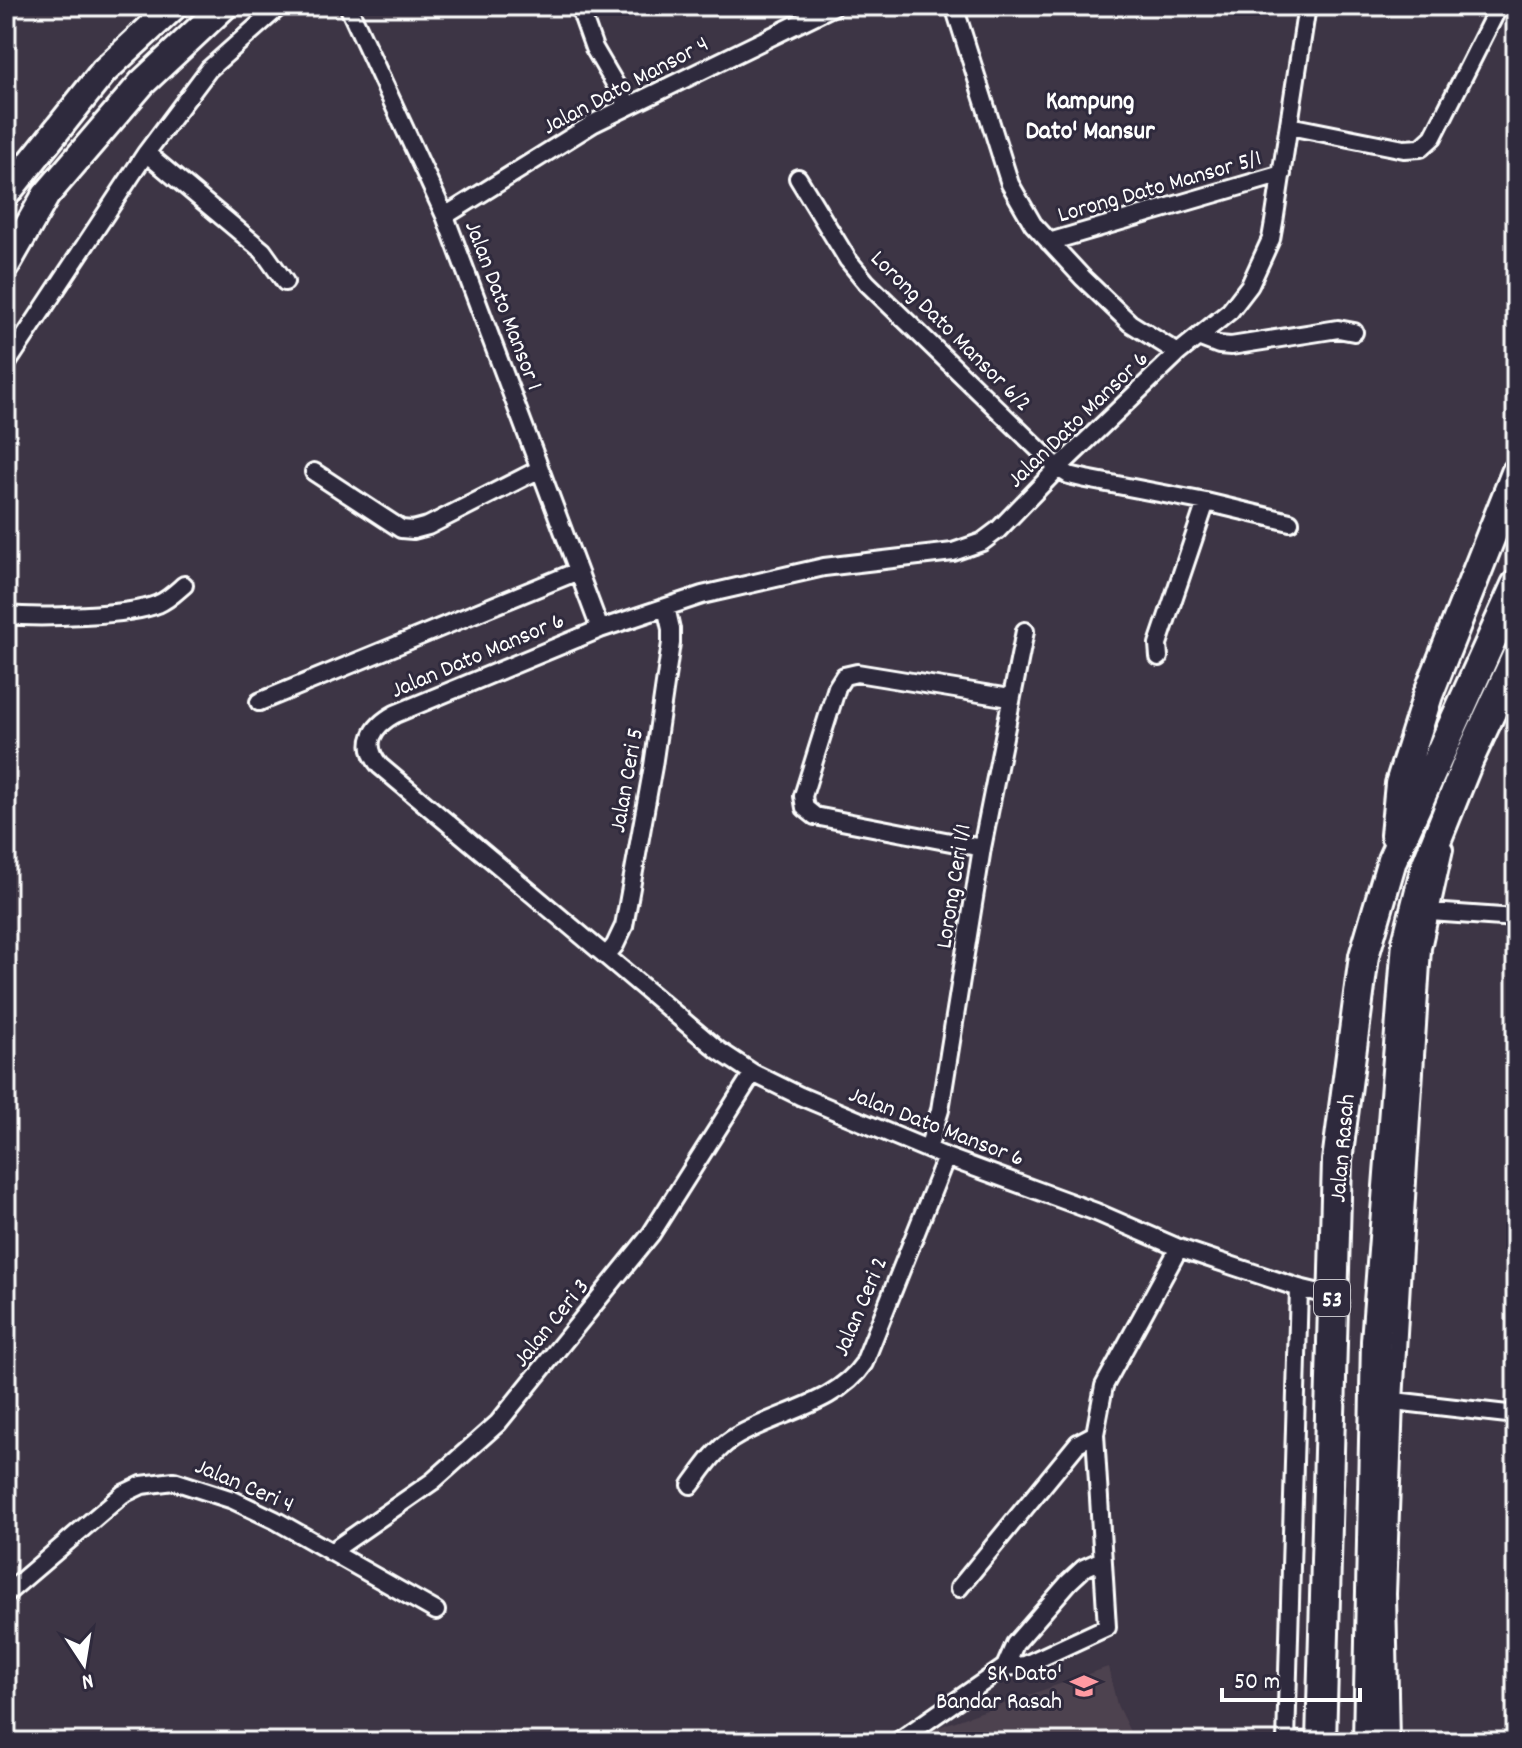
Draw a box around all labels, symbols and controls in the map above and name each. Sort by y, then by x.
street label: Jalan Dato Mansor 4 [537,28,716,145]
district label: Kampung Dato' Mansur [1025,84,1155,151]
street label: Lorong Dato Mansor 5/1 [1054,143,1266,233]
street label: Jalan Dato Mansor 1 [454,216,550,396]
street label: Lorong Dato Mansor 6/2 [861,244,1038,421]
street label: Jalan Dato Mansor 6 [1001,343,1158,497]
street label: Jalan Dato Mansor 6 [386,605,570,709]
street label: Jalan Ceri 5 [602,725,654,836]
street label: Lorong Ceri 1/1 [928,822,982,951]
street label: Jalan Dato Mansor 6 [843,1079,1029,1177]
street label: Jalan Rasah [1322,1093,1366,1204]
street label: Jalan Ceri 2 [826,1252,898,1362]
street label: Jalan Ceri 3 [506,1272,599,1376]
road number: 53 [1314,1280,1350,1316]
street label: Jalan Ceri 4 [189,1451,299,1523]
north arrow [44,1624,124,1704]
scale bar [1222,1652,1360,1702]
place label: SK Dato' Bandar Rasah [936,1658,1062,1720]
text: N [79,1664,96,1696]
text: 50 m [1234,1666,1280,1700]
school or university icon: SK Dato' Bandar Rasah [1069,1671,1099,1701]

